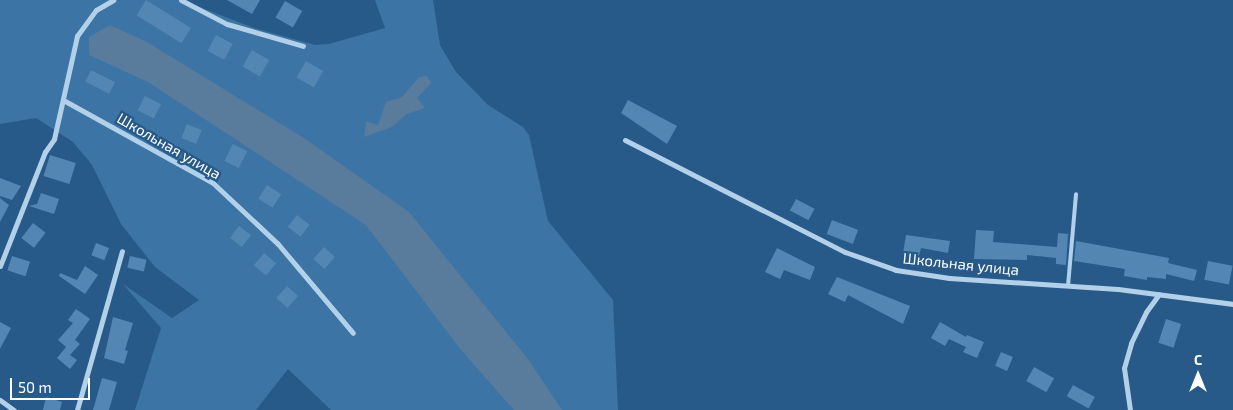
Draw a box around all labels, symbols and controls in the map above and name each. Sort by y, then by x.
street label: Школьная улица [114,109,224,183]
street label: Школьная улица [902,249,1020,279]
north arrow [1173,350,1223,400]
text: С [1194,351,1202,368]
scale bar [12,368,92,400]
text: 50 m [18,378,52,396]

